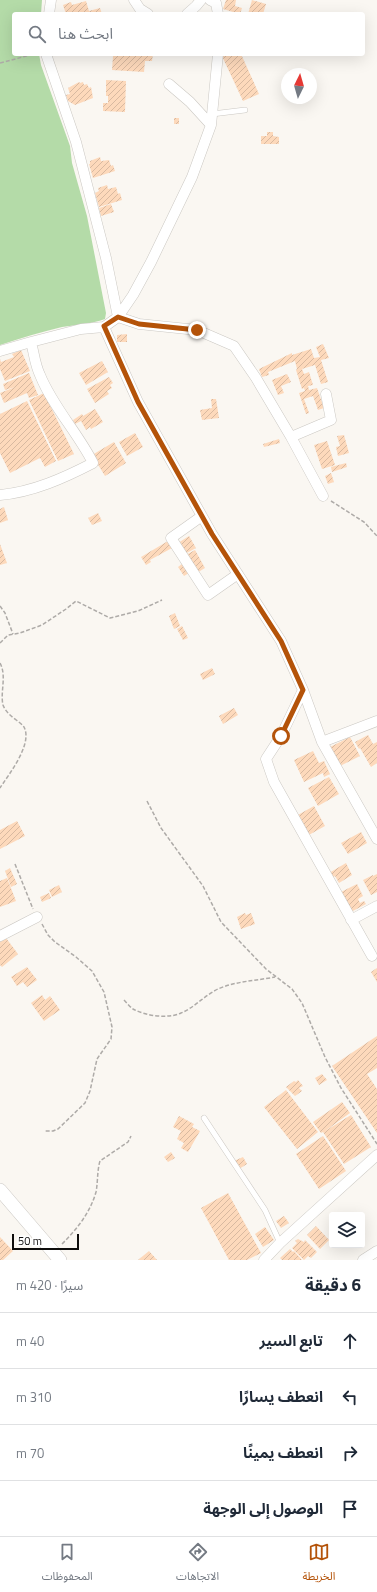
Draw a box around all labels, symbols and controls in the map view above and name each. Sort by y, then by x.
search box [12,12,365,56]
text: ابحث هنا [58,22,113,45]
icon: search [26,23,48,45]
north arrow [281,68,317,104]
route end [188,321,206,339]
route start [272,727,290,745]
map controls [329,1212,365,1248]
button: layers [329,1212,365,1248]
scale bar [12,1232,79,1251]
text: 50 m [18,1233,42,1249]
text: 6 دقيقة [305,1272,361,1298]
text: سيرًا · 420 m [16,1275,83,1295]
text: تابع السير [260,1329,323,1352]
icon: ahead [339,1330,361,1352]
text: 40 m [16,1331,44,1351]
text: انعطف يسارًا [239,1385,323,1408]
icon: left [339,1386,361,1408]
text: 310 m [16,1387,52,1407]
text: انعطف يمينًا [243,1441,323,1464]
icon: right [339,1442,361,1464]
text: 70 m [16,1443,44,1463]
text: الوصول إلى الوجهة [203,1497,323,1520]
icon: arrive [339,1498,361,1520]
tab: المحفوظات [42,1541,93,1588]
tab: الاتجاهات [176,1541,219,1588]
tab: الخريطة [302,1541,335,1588]

